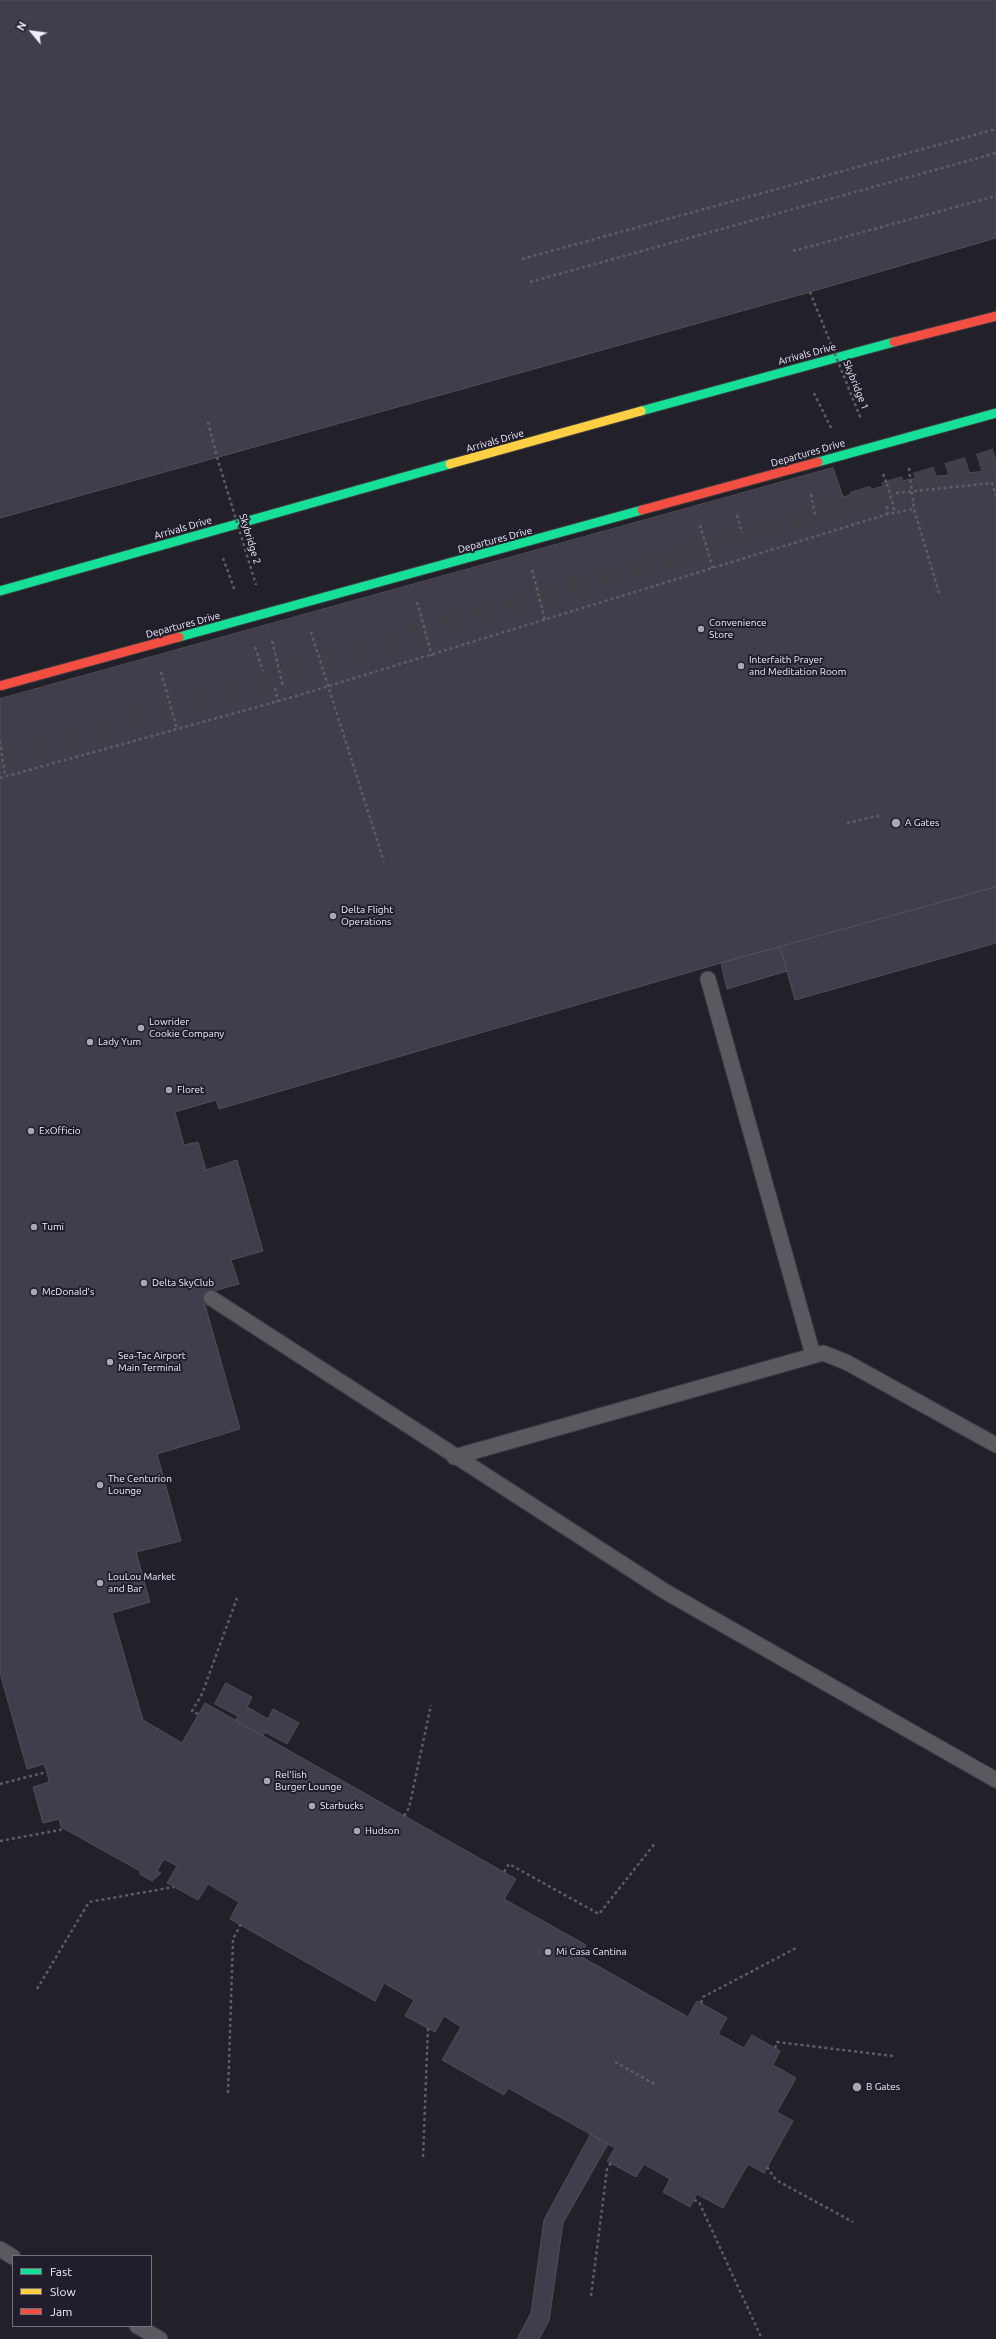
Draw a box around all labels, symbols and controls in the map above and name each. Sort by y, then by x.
north arrow [12,12,52,52]
text: N [14,20,29,33]
street label: Arrivals Drive [777,341,837,367]
street label: Skybridge 1 [841,359,871,411]
street label: Arrivals Drive [465,427,525,455]
street label: Departures Drive [770,437,846,469]
street label: Skybridge 2 [237,512,263,566]
street label: Arrivals Drive [153,514,213,542]
street label: Departures Drive [456,524,534,556]
street label: Departures Drive [144,609,222,641]
place label: Convenience Store [709,617,767,640]
marker: Convenience Store [696,624,706,634]
place label: Interfaith Prayer and Meditation Room [749,654,846,678]
marker: Interfaith Prayer and Meditation Room [736,661,746,671]
marker: A Gates [890,817,902,829]
place label: A Gates [905,817,939,829]
place label: Delta Flight Operations [341,904,393,928]
marker: Delta Flight Operations [328,911,338,921]
place label: Lowrider Cookie Company [149,1016,224,1040]
marker: Lowrider Cookie Company [136,1023,146,1033]
place label: Lady Yum [98,1036,141,1048]
marker: Lady Yum [85,1037,95,1047]
place label: Floret [177,1084,204,1096]
marker: Floret [164,1085,174,1095]
place label: ExOfficio [39,1125,80,1137]
marker: ExOfficio [26,1126,36,1136]
place label: Tumi [42,1221,64,1233]
marker: Tumi [29,1222,39,1232]
place label: Delta SkyClub [152,1277,214,1289]
marker: Delta SkyClub [139,1278,149,1288]
place label: McDonald's [42,1286,94,1298]
marker: McDonald's [29,1287,39,1297]
place label: Sea-Tac Airport Main Terminal [118,1350,186,1374]
marker: Sea-Tac Airport Main Terminal [105,1357,115,1367]
place label: The Centurion Lounge [108,1473,172,1496]
marker: The Centurion Lounge [95,1480,105,1490]
place label: LouLou Market and Bar [108,1571,176,1594]
marker: LouLou Market and Bar [95,1578,105,1588]
place label: Rel'lish Burger Lounge [275,1769,342,1792]
marker: Rel'lish Burger Lounge [262,1776,272,1786]
place label: Starbucks [320,1800,364,1812]
marker: Starbucks [307,1801,317,1811]
place label: Hudson [365,1825,399,1837]
marker: Hudson [352,1826,362,1836]
place label: Mi Casa Cantina [556,1946,627,1958]
marker: Mi Casa Cantina [543,1947,553,1957]
marker: B Gates [851,2081,863,2093]
place label: B Gates [866,2081,900,2093]
legend [12,2255,152,2327]
text: Fast [50,2265,72,2278]
text: Slow [50,2285,76,2298]
text: Jam [50,2305,72,2318]

